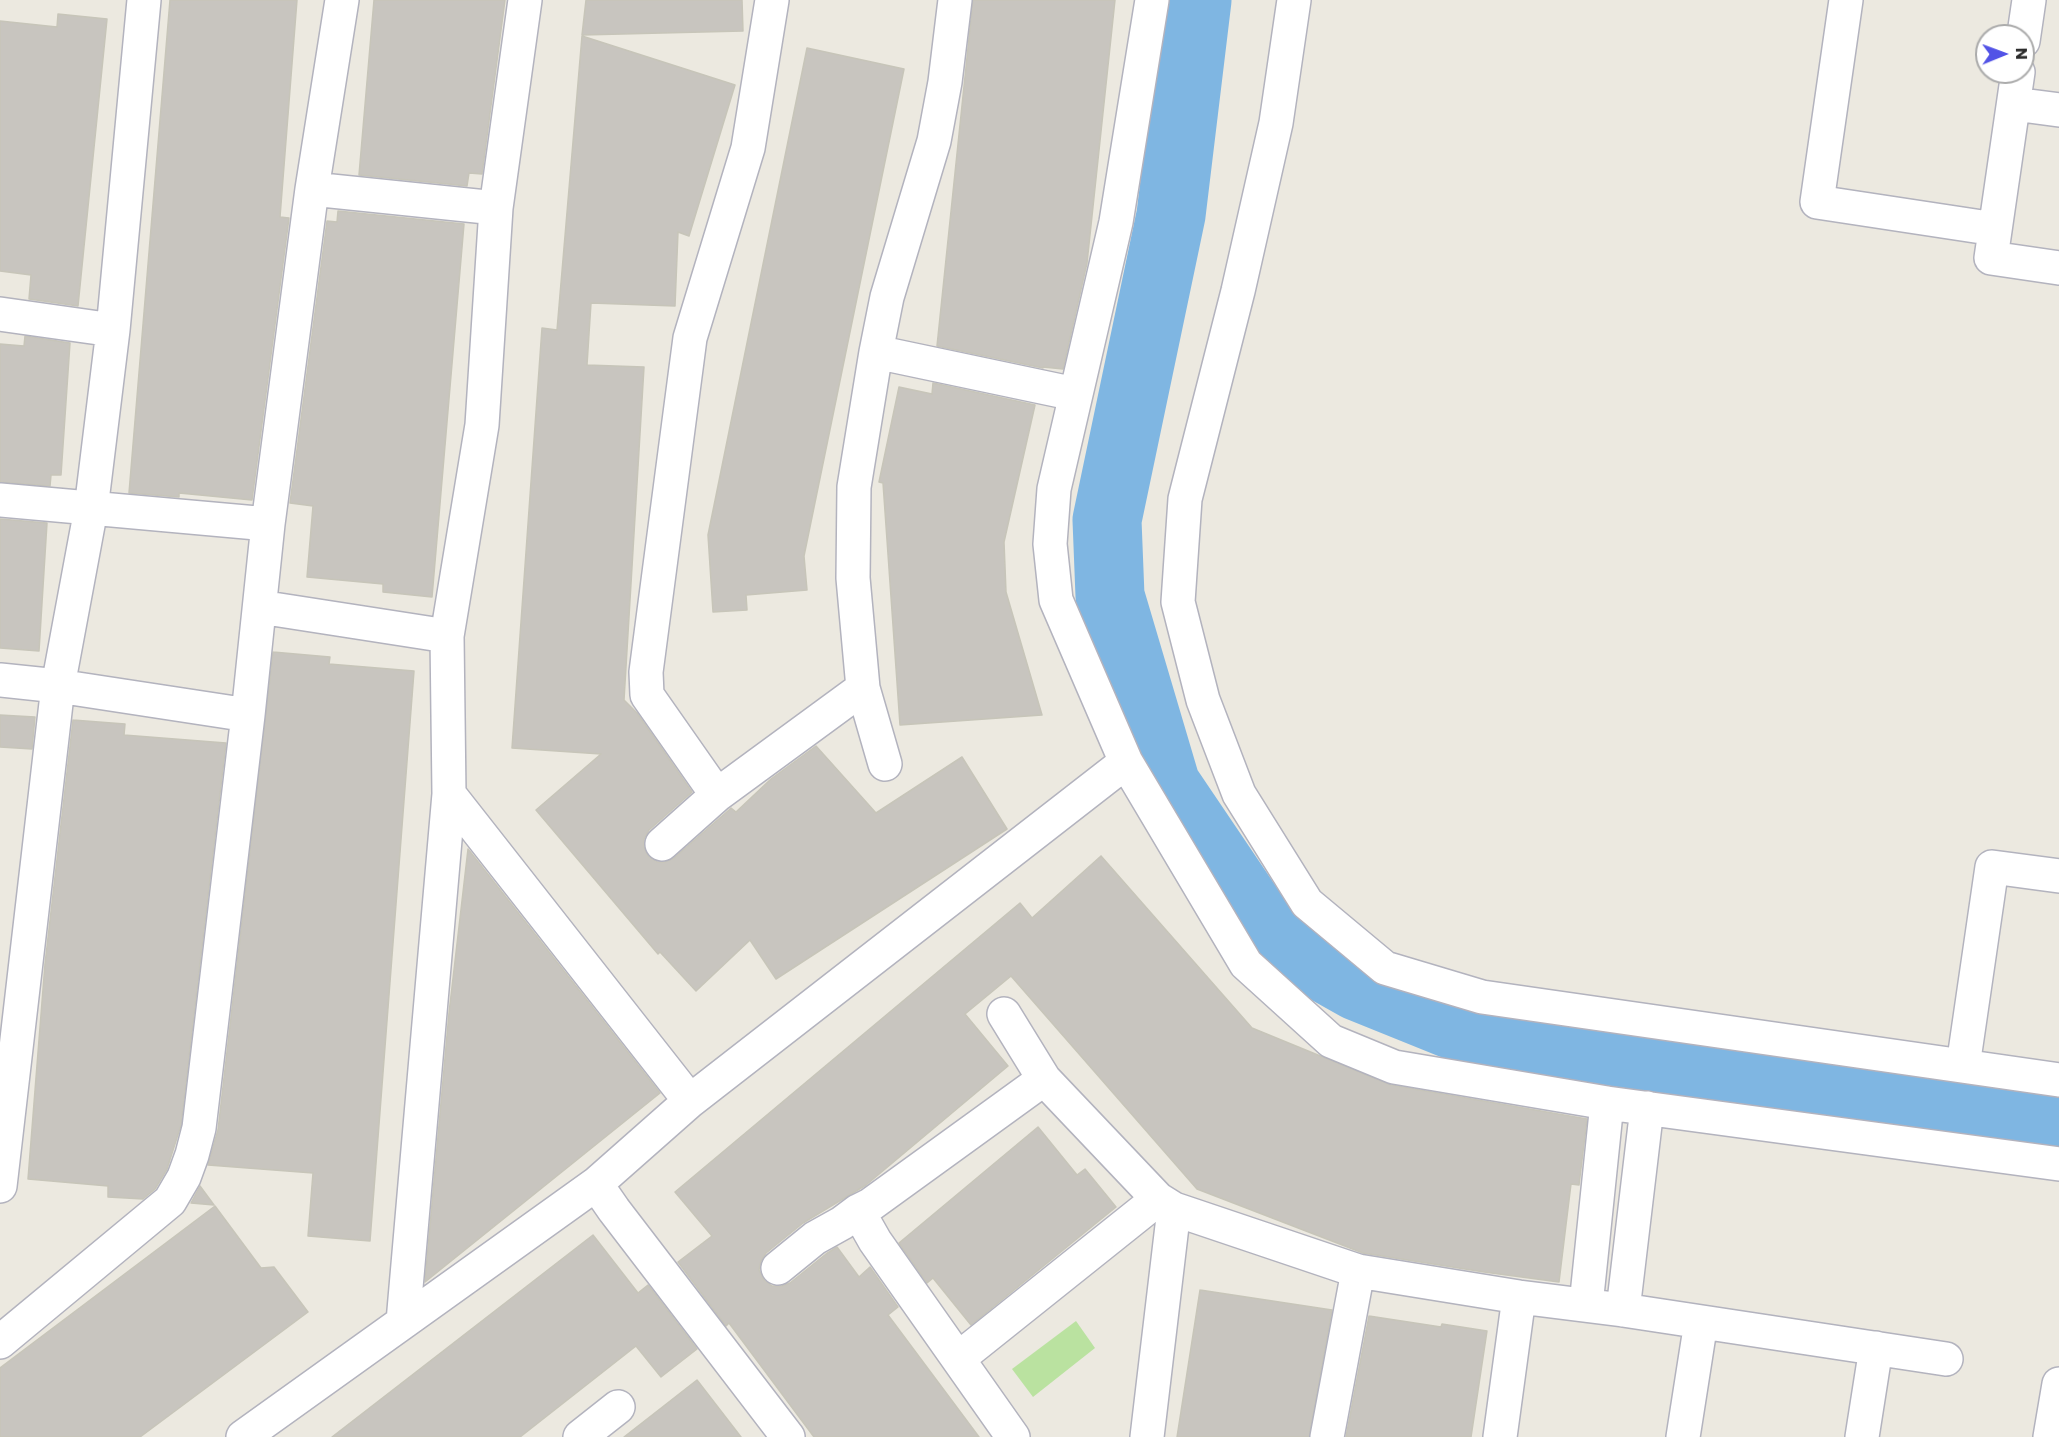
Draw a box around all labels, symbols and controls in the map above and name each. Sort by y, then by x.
north arrow [1975,24,2035,84]
text: N [2010,47,2033,60]

